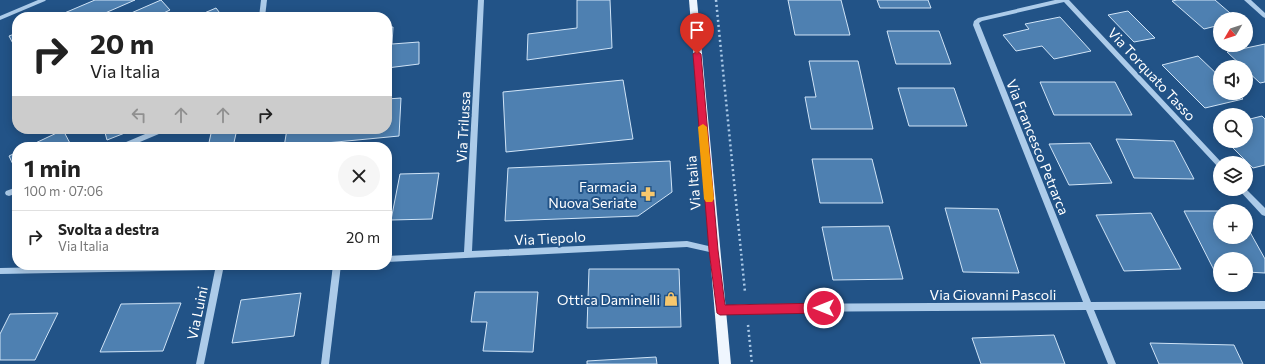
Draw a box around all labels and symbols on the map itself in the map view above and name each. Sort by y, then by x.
north arrow [1213,12,1253,52]
pin [680,13,714,54]
street label: Via Torquato Tasso [1105,24,1199,124]
street label: Via Francesco Petrarca [1003,77,1073,217]
street label: Via Trilussa [453,91,473,163]
street label: Via Italia [682,155,704,211]
place label: Farmacia Nuova Seriate [548,178,637,211]
pharmacy icon: Farmacia Nuova Seriate [640,186,656,202]
street label: Via Tiepolo [514,228,586,248]
street label: Via Luini [183,285,211,341]
street label: Via Giovanni Pascoli [930,286,1056,303]
position arrow [803,287,845,329]
place label: Ottica Daminelli [557,291,660,308]
shop icon: Ottica Daminelli [663,291,679,307]

